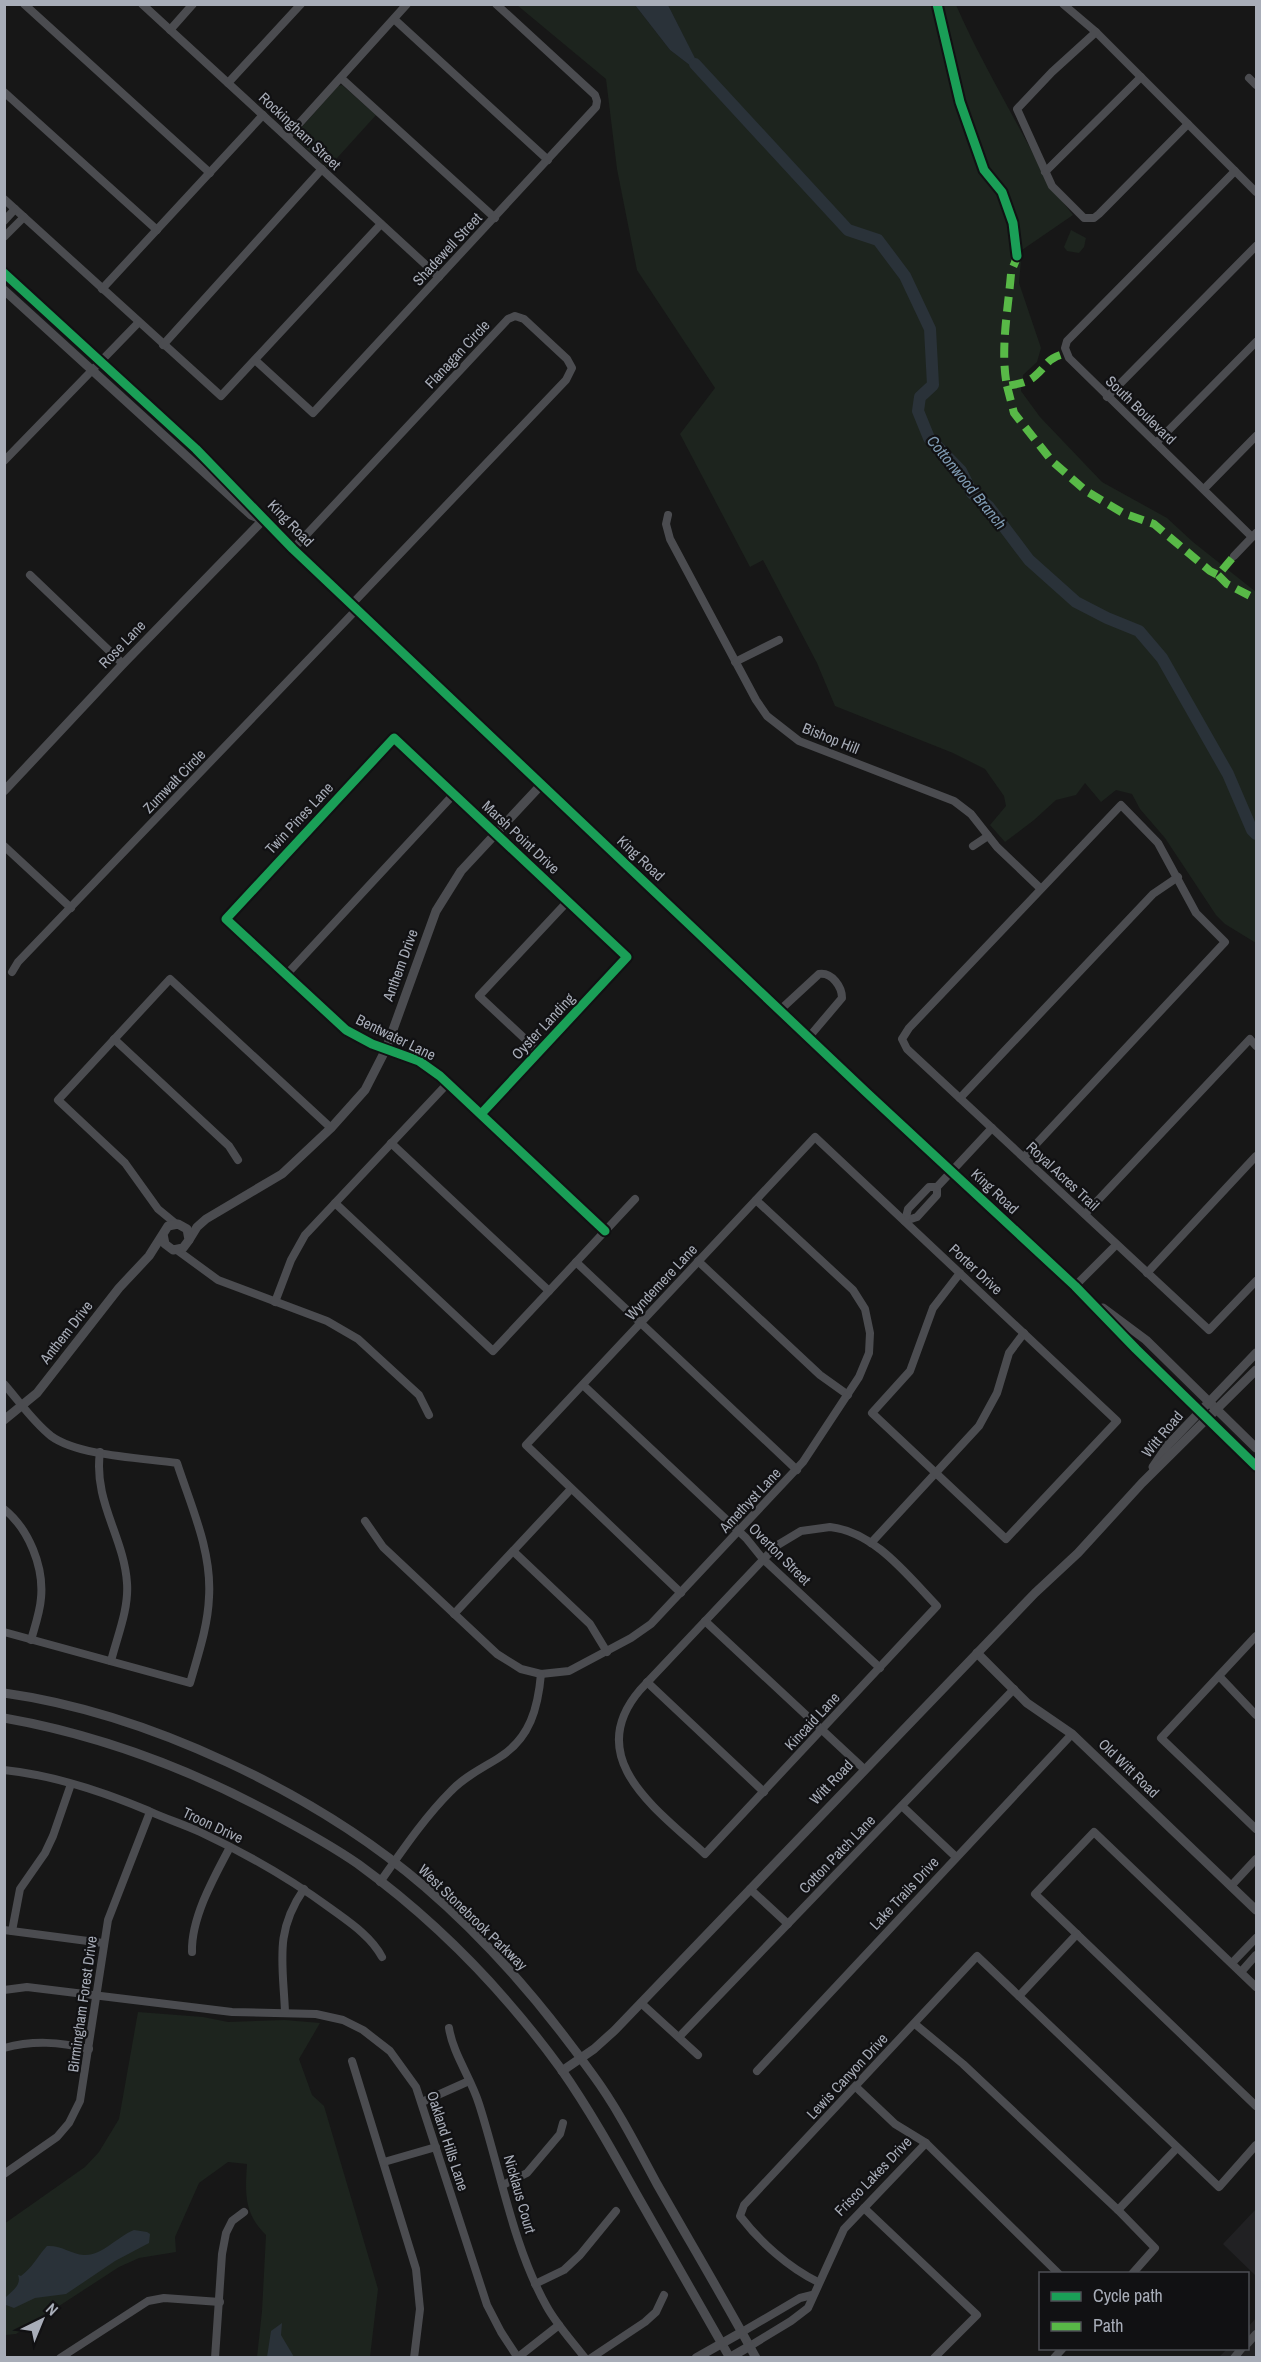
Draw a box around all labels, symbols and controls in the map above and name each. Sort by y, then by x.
street label: Rockingham Street [254,87,346,175]
street label: Shadewell Street [408,207,487,290]
street label: Flanagan Circle [420,315,494,393]
street label: South Boulevard [1101,371,1181,449]
water label: Cottonwood Branch [922,430,1012,534]
street label: King Road [263,495,319,551]
street label: Rose Lane [94,615,150,673]
street label: Bishop Hill [799,717,863,759]
street label: Zumwalt Circle [138,744,210,818]
street label: Twin Pines Lane [260,777,338,859]
street label: Marsh Point Drive [478,796,565,879]
street label: King Road [613,830,669,886]
street label: Anthem Drive [377,926,423,1005]
street label: Oyster Landing [507,988,579,1064]
street label: Bentwater Lane [353,1009,439,1065]
street label: Royal Acres Trail [1022,1137,1104,1215]
street label: King Road [967,1163,1023,1219]
street label: Wyndemere Lane [620,1239,702,1325]
street label: Porter Drive [945,1239,1008,1299]
street label: Anthem Drive [34,1296,98,1369]
street label: Witt Road [1136,1406,1188,1462]
street label: Amethyst Lane [714,1463,786,1538]
street label: Overton Street [744,1518,816,1590]
street label: Kincaid Lane [780,1687,845,1755]
street label: Old Witt Road [1094,1734,1164,1802]
street label: Witt Road [804,1755,858,1809]
street label: Troon Drive [179,1802,247,1848]
street label: Cotton Patch Lane [794,1810,880,1898]
street label: Lake Trails Drive [865,1852,943,1934]
street label: West Stonebrook Parkway [414,1859,533,1975]
street label: Birmingham Forest Drive [62,1934,102,2074]
street label: Lewis Canyon Drive [802,2028,893,2124]
street label: Oakland Hills Lane [422,2088,474,2194]
street label: Frisco Lakes Drive [830,2131,917,2220]
street label: Nicklaus Court [499,2152,541,2236]
legend [1039,2272,1249,2350]
text: Cycle path [1093,2283,1163,2308]
north arrow [12,2290,72,2350]
text: N [41,2298,63,2320]
text: Path [1093,2313,1123,2338]

